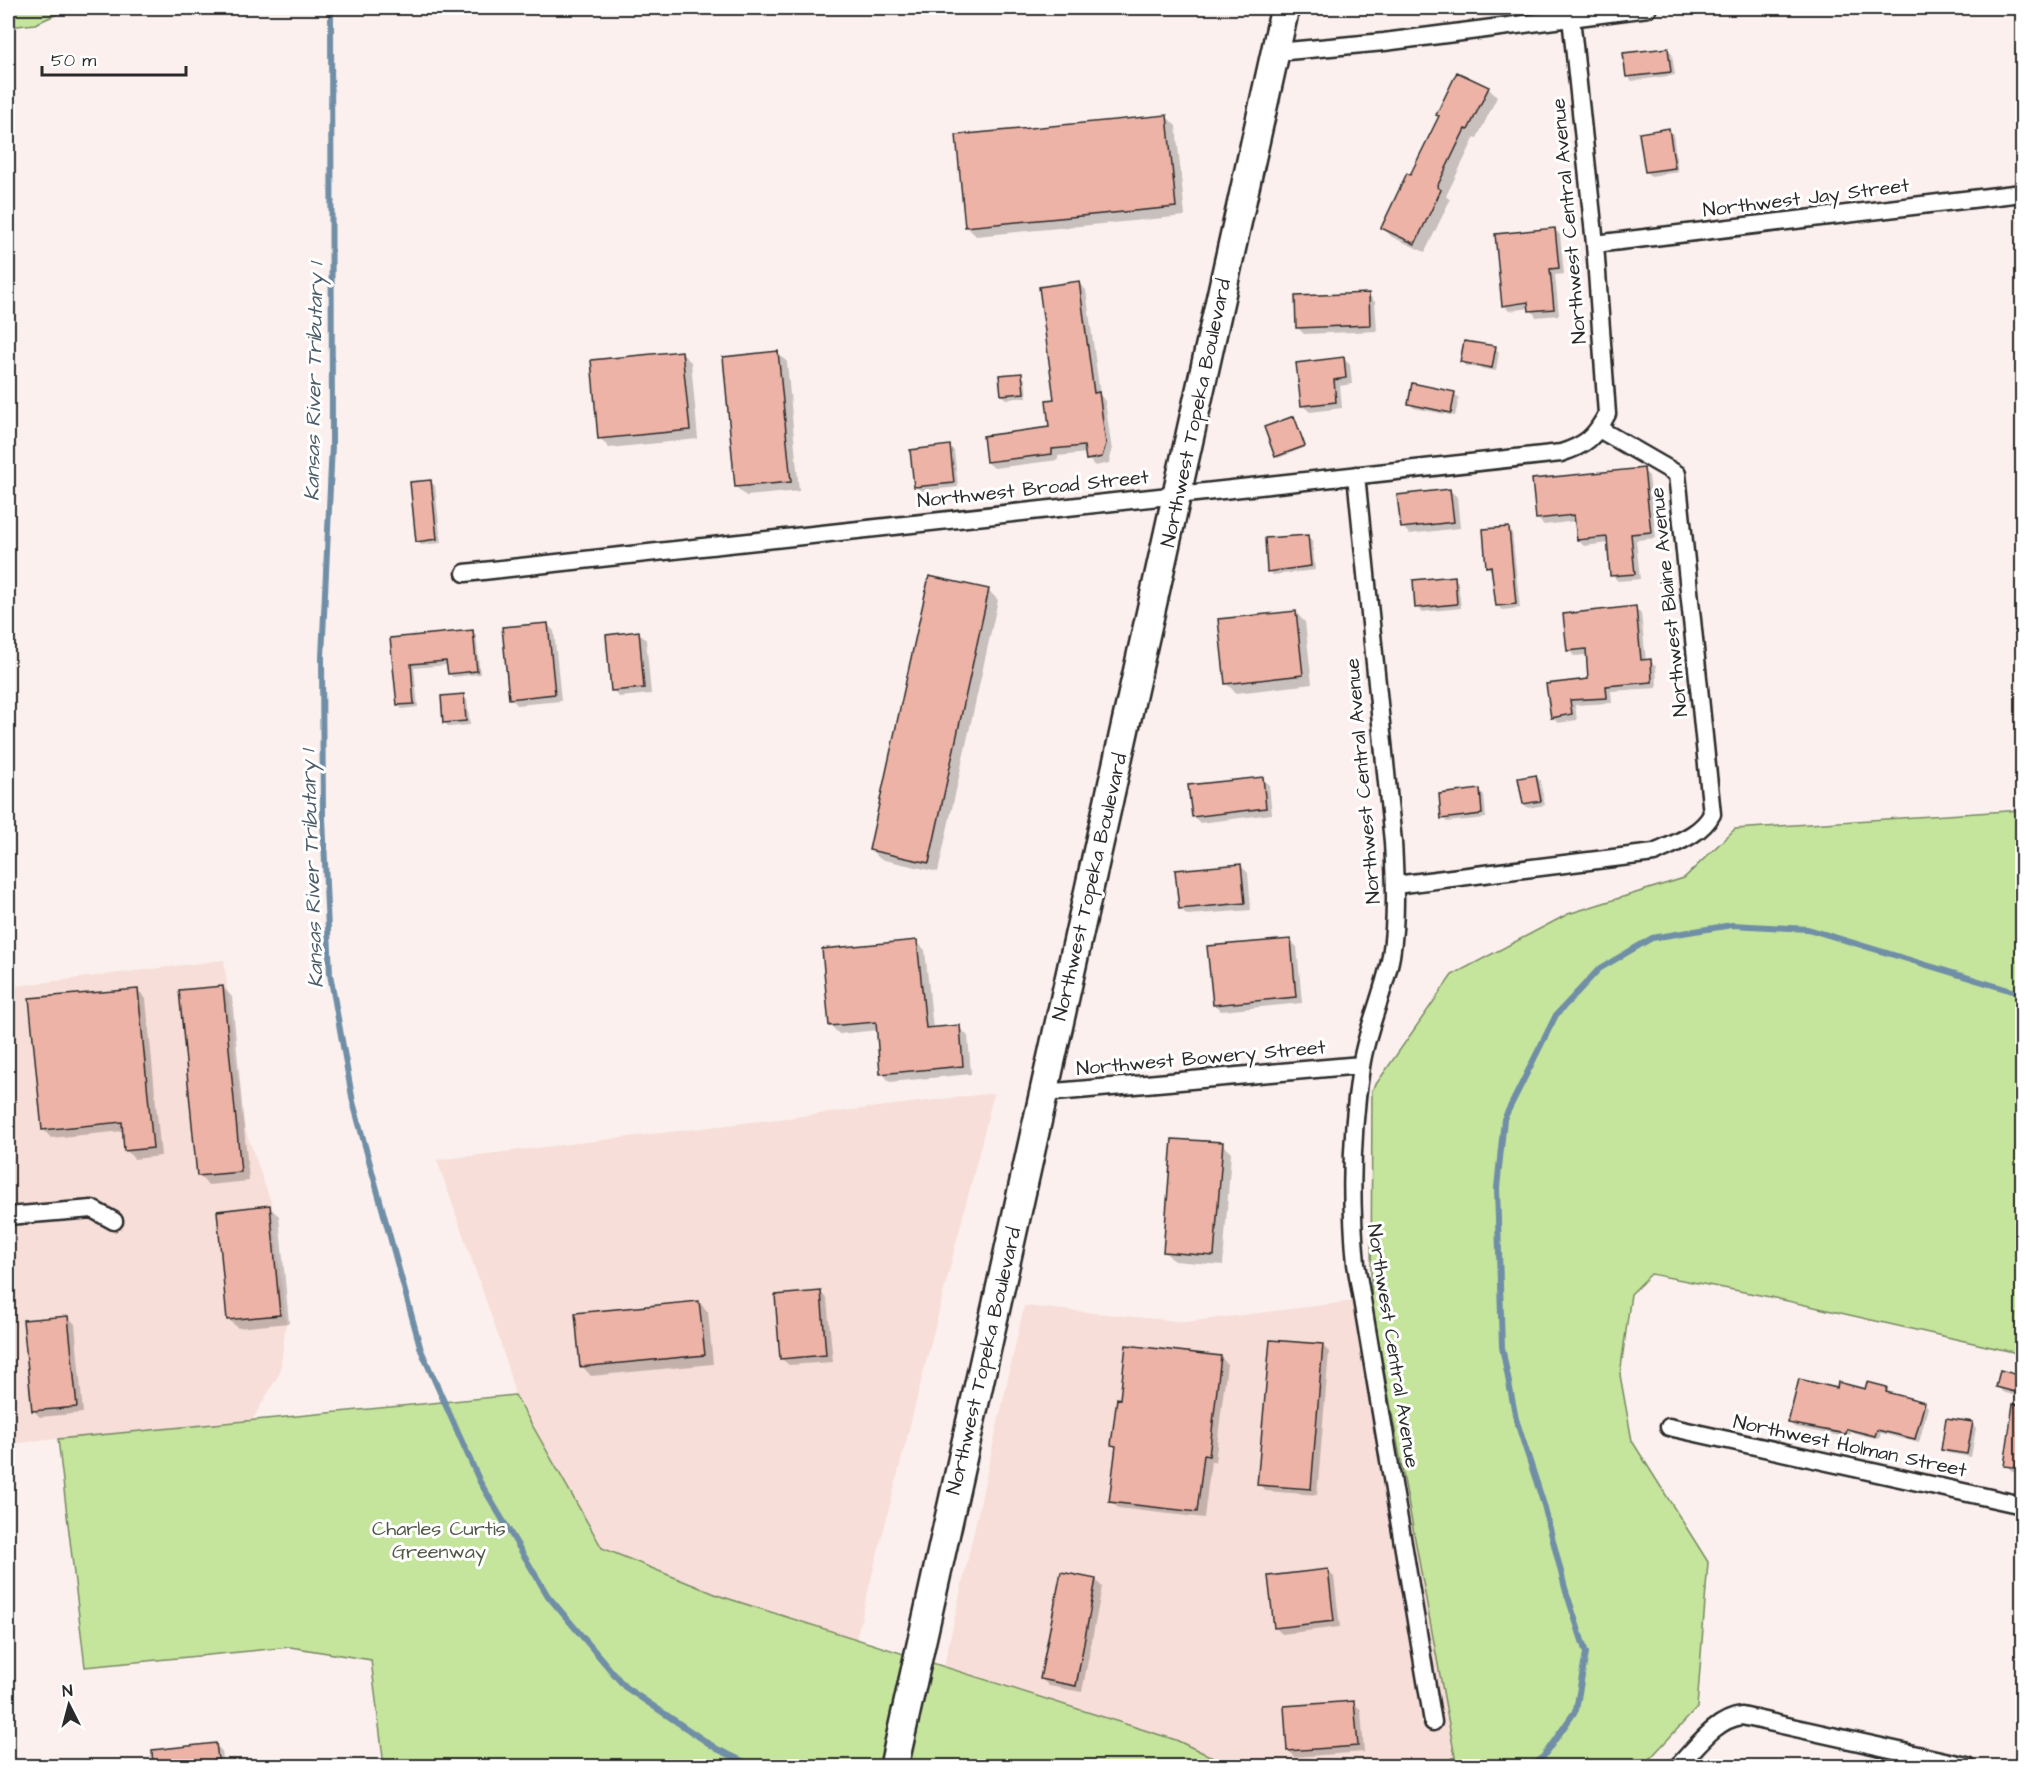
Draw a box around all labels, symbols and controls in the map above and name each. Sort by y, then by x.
scale bar [42,39,186,77]
text: 50 m [51,48,96,73]
street label: Northwest Central Avenue [1544,97,1594,345]
street label: Northwest Jay Street [1701,171,1911,226]
water label: Kansas River Tributary 1 [297,259,332,501]
street label: Northwest Topeka Boulevard [1154,276,1238,550]
street label: Northwest Broad Street [916,463,1150,515]
street label: Northwest Blaine Avenue [1643,486,1695,718]
street label: Northwest Central Avenue [1338,657,1388,905]
water label: Kansas River Tributary 1 [293,746,332,989]
street label: Northwest Topeka Boulevard [1046,751,1134,1023]
street label: Northwest Bowery Street [1075,1033,1327,1084]
street label: Northwest Central Avenue [1360,1222,1426,1470]
street label: Northwest Topeka Boulevard [940,1225,1028,1497]
street label: Northwest Holman Street [1731,1408,1969,1484]
park label: Charles Curtis Greenway [372,1515,506,1567]
north arrow [39,1675,99,1735]
text: N [61,1680,74,1703]

